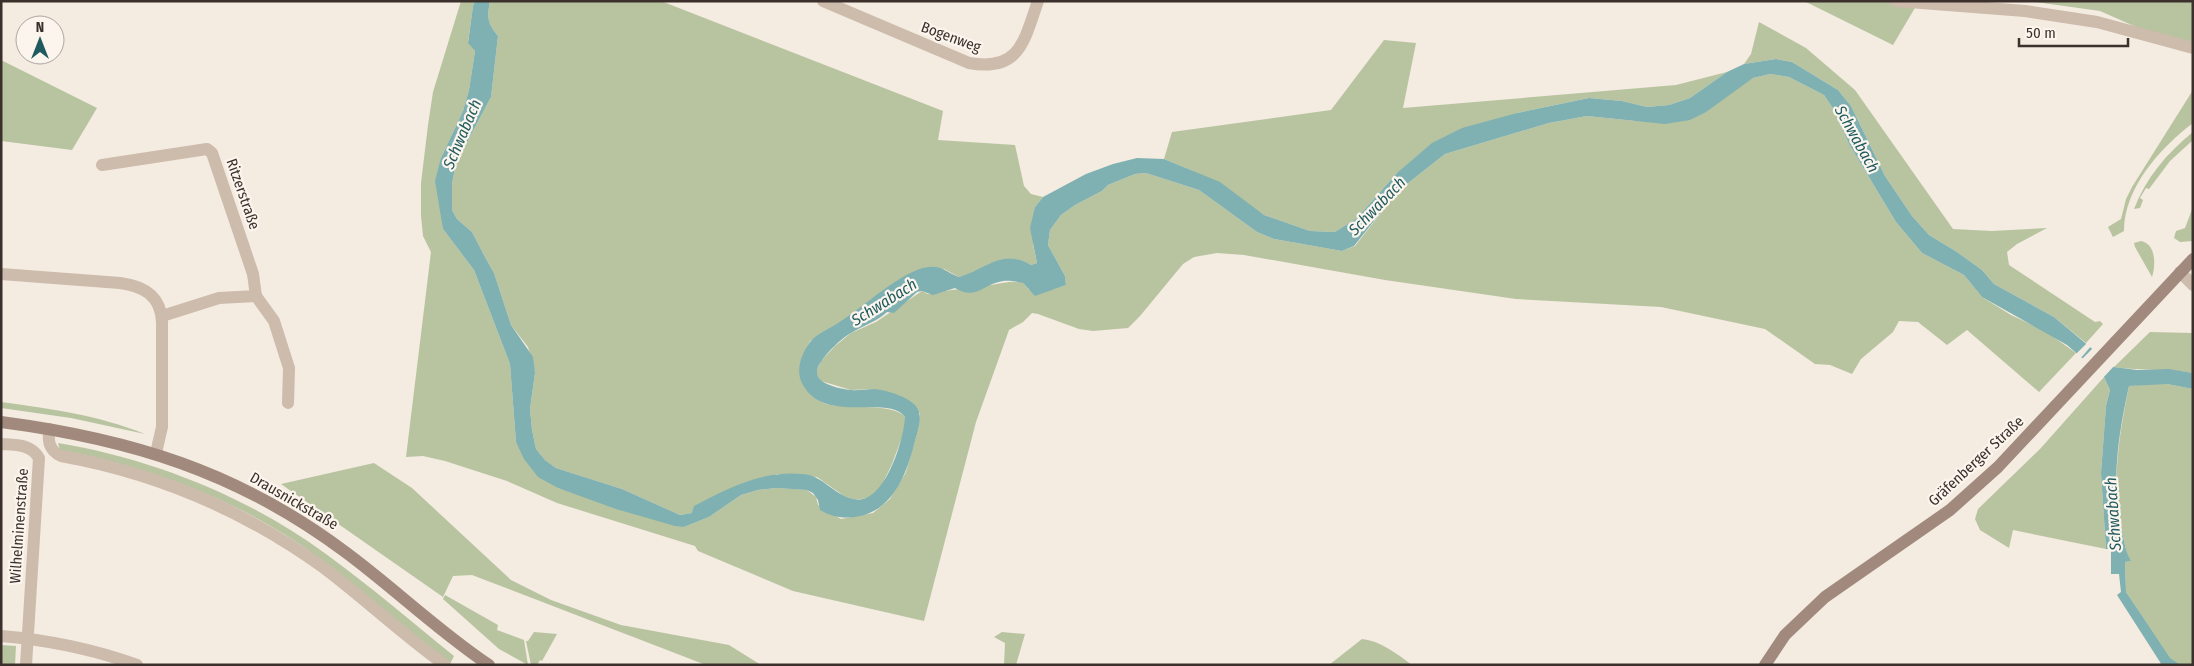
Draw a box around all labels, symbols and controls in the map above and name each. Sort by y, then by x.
north arrow [15,15,65,65]
scale bar [2019,15,2128,47]
street label: Bogenweg [919,18,983,56]
text: N [36,19,44,36]
text: 50 m [2026,24,2056,42]
water label: Schwabach [438,96,485,173]
water label: Schwabach [1830,101,1883,176]
street label: Ritzerstraße [222,156,264,232]
water label: Schwabach [1344,173,1409,240]
water label: Schwabach [847,274,920,330]
street label: Gräfenberger Straße [1925,412,2027,510]
street label: Wilhelminenstraße [6,468,32,584]
street label: Drausnickstraße [247,468,341,534]
water label: Schwabach [2101,477,2125,552]

